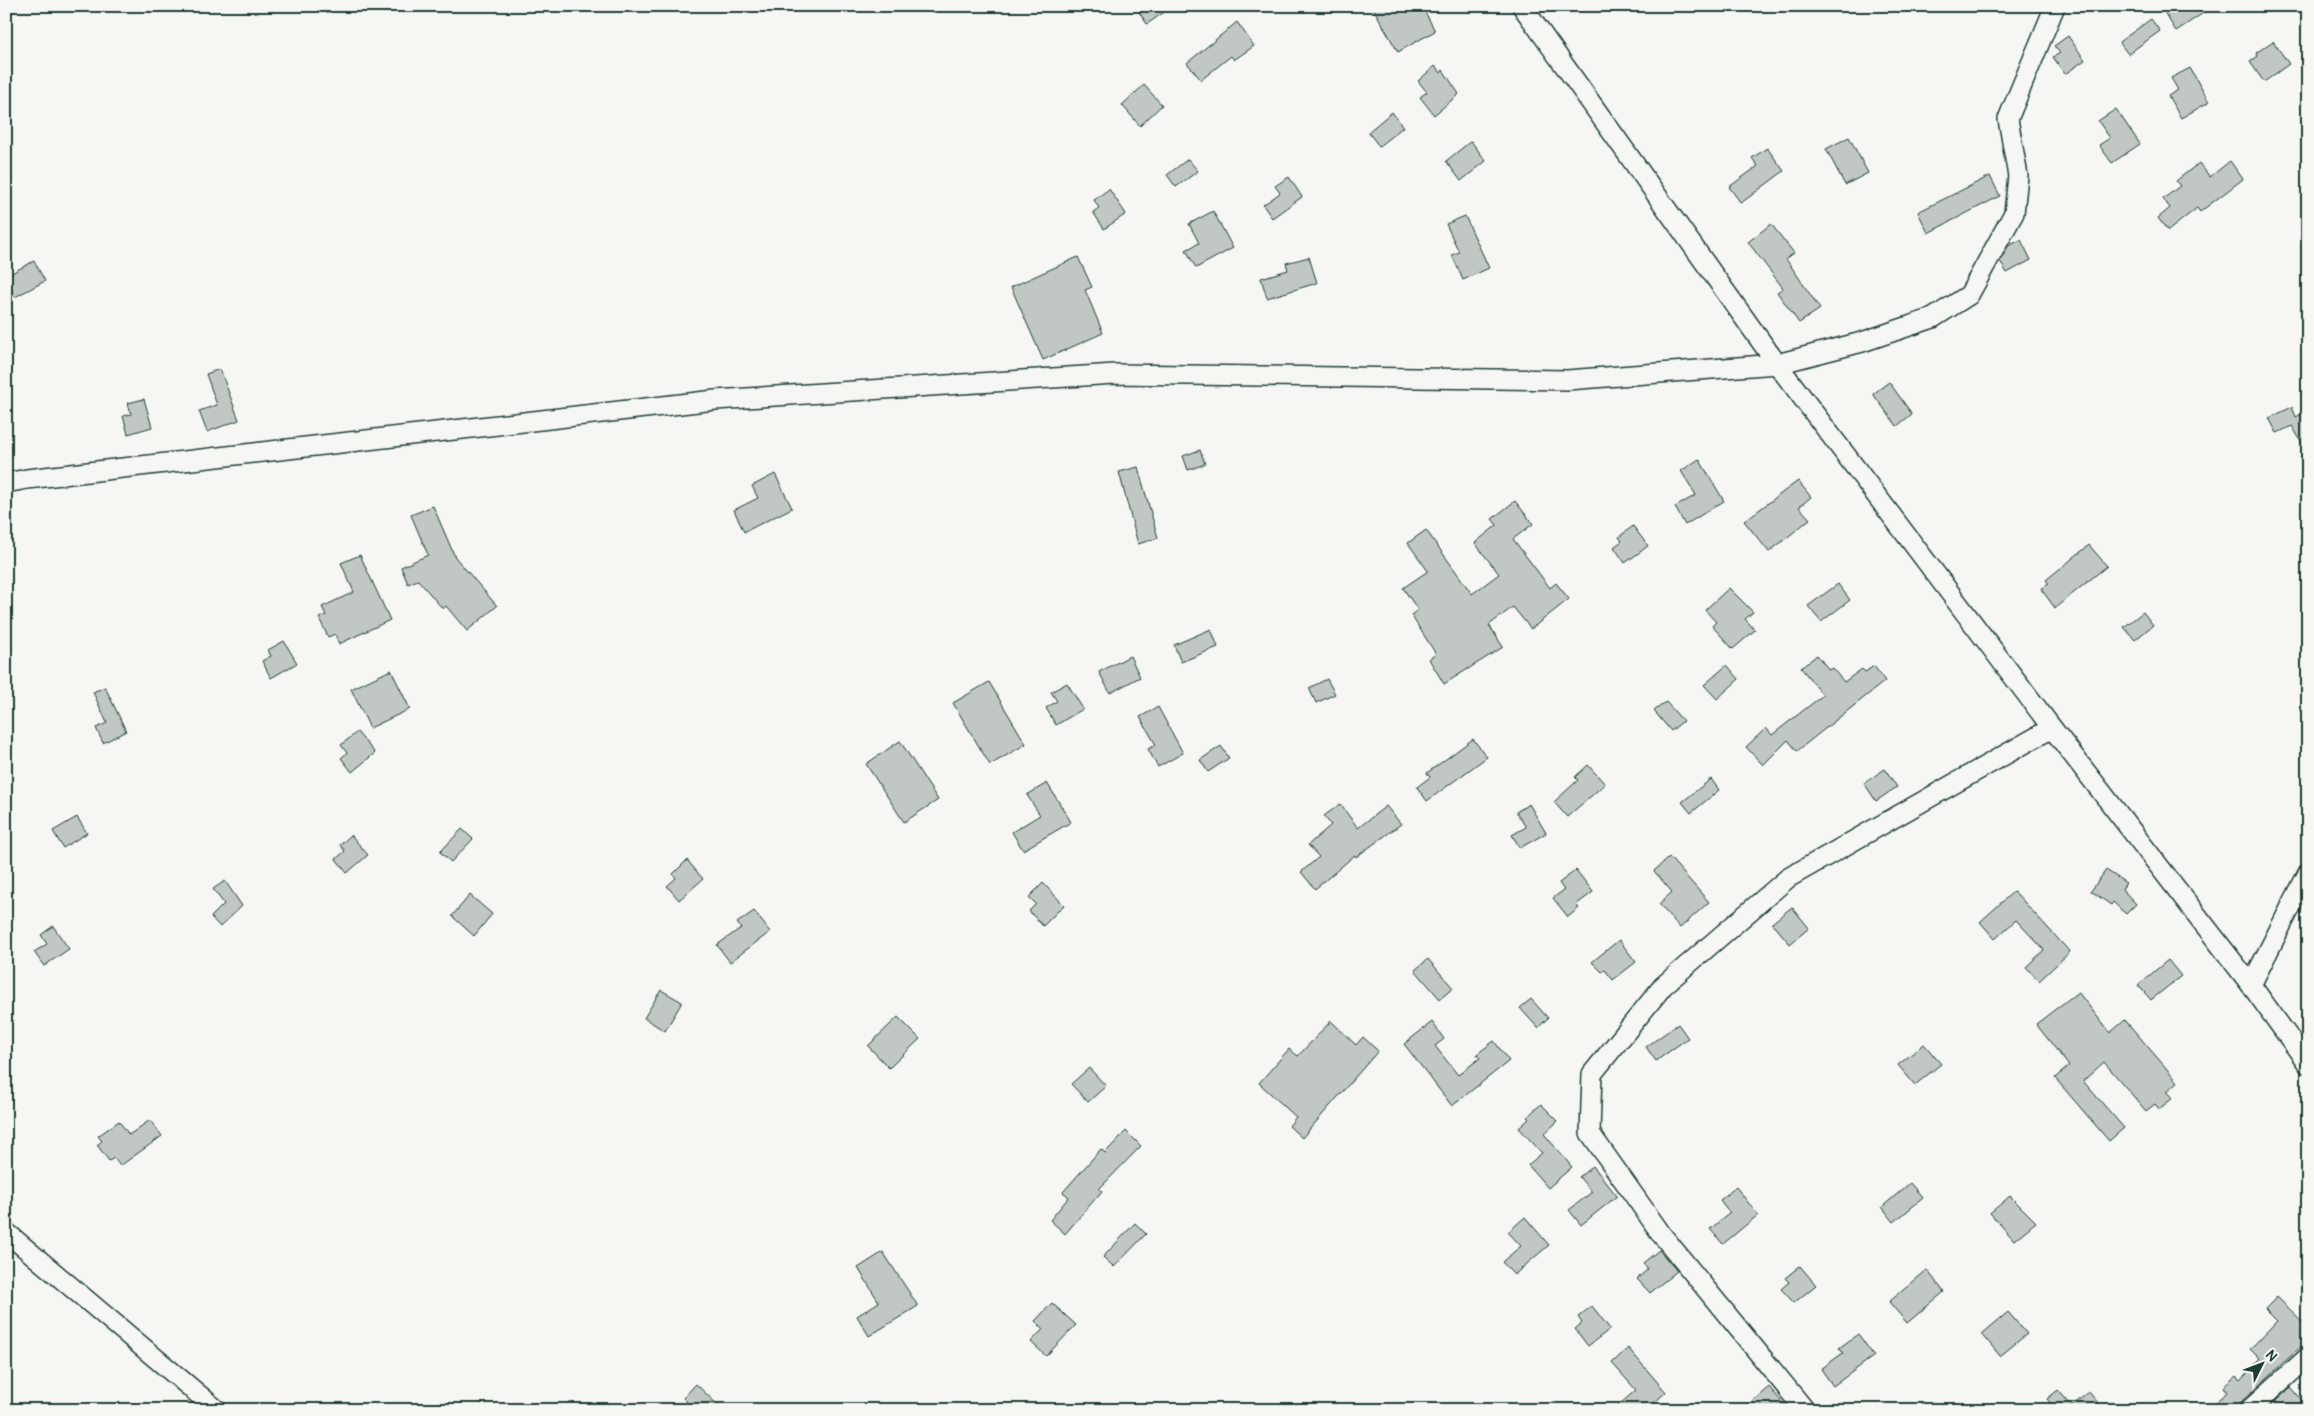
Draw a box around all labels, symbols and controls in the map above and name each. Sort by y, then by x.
north arrow [2236,1338,2286,1388]
text: N [2262,1346,2281,1365]

